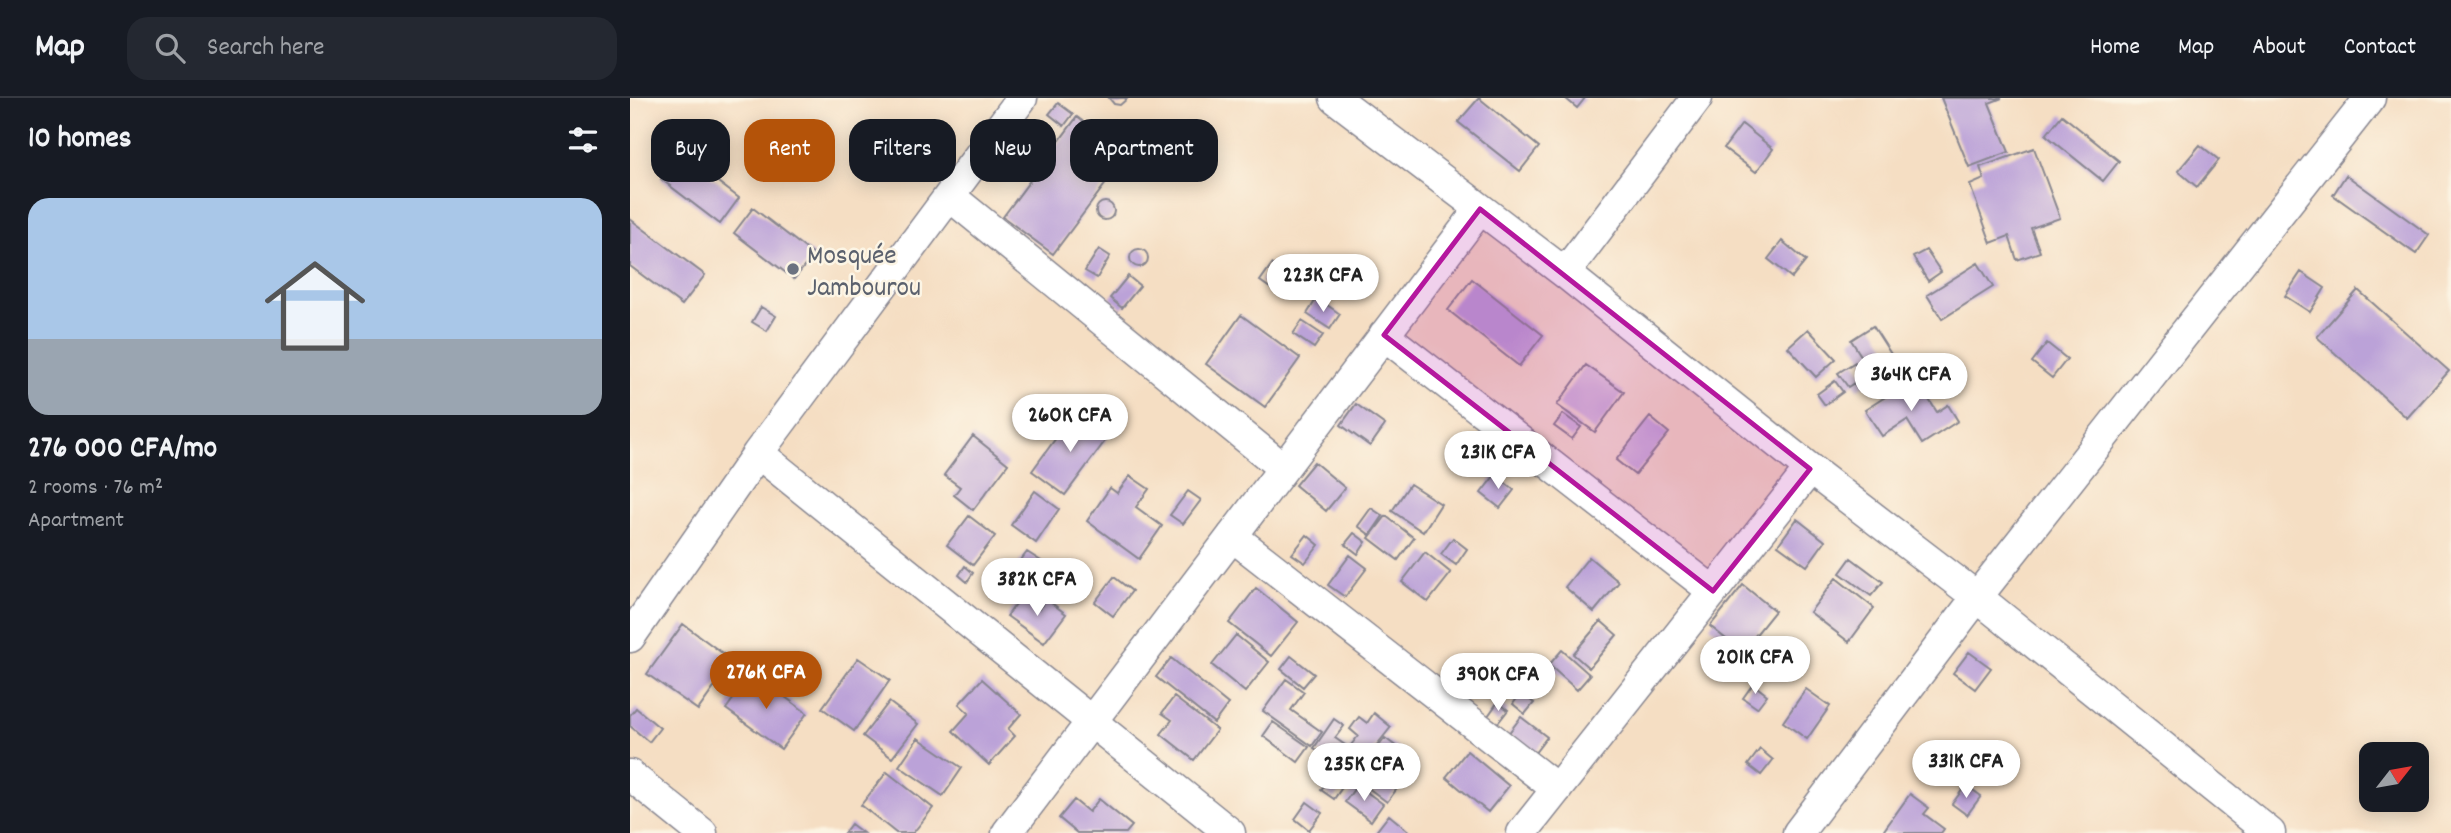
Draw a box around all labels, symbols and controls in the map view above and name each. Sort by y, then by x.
search box [127,17,617,80]
text: Map [35,25,85,72]
icon: search [151,29,189,67]
text: Search here [207,30,325,67]
text: Home [2090,31,2140,65]
text: Map [2178,31,2214,65]
text: About [2252,31,2306,65]
text: Contact [2344,31,2416,65]
text: 10 homes [28,119,131,162]
chip: Buy [651,119,730,182]
chip: Rent [744,119,835,182]
chip: Filters [849,119,956,182]
chip: New [970,119,1056,182]
chip: Apartment [1070,119,1218,182]
icon: filters [564,121,602,159]
place label: Mosquée Jambourou [807,238,921,310]
icon: home [252,243,378,369]
pin: 223K CFA [1251,254,1395,314]
text: 223K CFA [1283,260,1363,293]
marker: Mosquée Jambourou [785,261,801,277]
pin: 364K CFA [1839,354,1983,413]
text: 364K CFA [1870,359,1952,392]
pin: 260K CFA [998,394,1142,454]
text: 260K CFA [1028,400,1112,433]
text: 276 000 CFA/mo [28,429,217,472]
pin: 231K CFA [1426,432,1570,491]
text: 231K CFA [1460,437,1536,470]
text: 2 rooms · 76 m² [28,472,163,505]
text: Apartment [28,505,124,538]
pin: 382K CFA [965,559,1109,618]
text: 382K CFA [997,564,1077,597]
pin: 201K CFA [1683,636,1827,696]
text: 201K CFA [1716,642,1794,675]
pin: 276K CFA [694,652,838,711]
pin: 390K CFA [1426,654,1570,713]
text: 276K CFA [726,657,806,690]
text: 390K CFA [1456,659,1540,692]
pin: 331K CFA [1894,740,2038,800]
north arrow [2359,742,2429,812]
map controls [2359,742,2429,812]
pin: 235K CFA [1292,744,1436,803]
text: 331K CFA [1928,746,2004,779]
text: 235K CFA [1324,749,1404,782]

